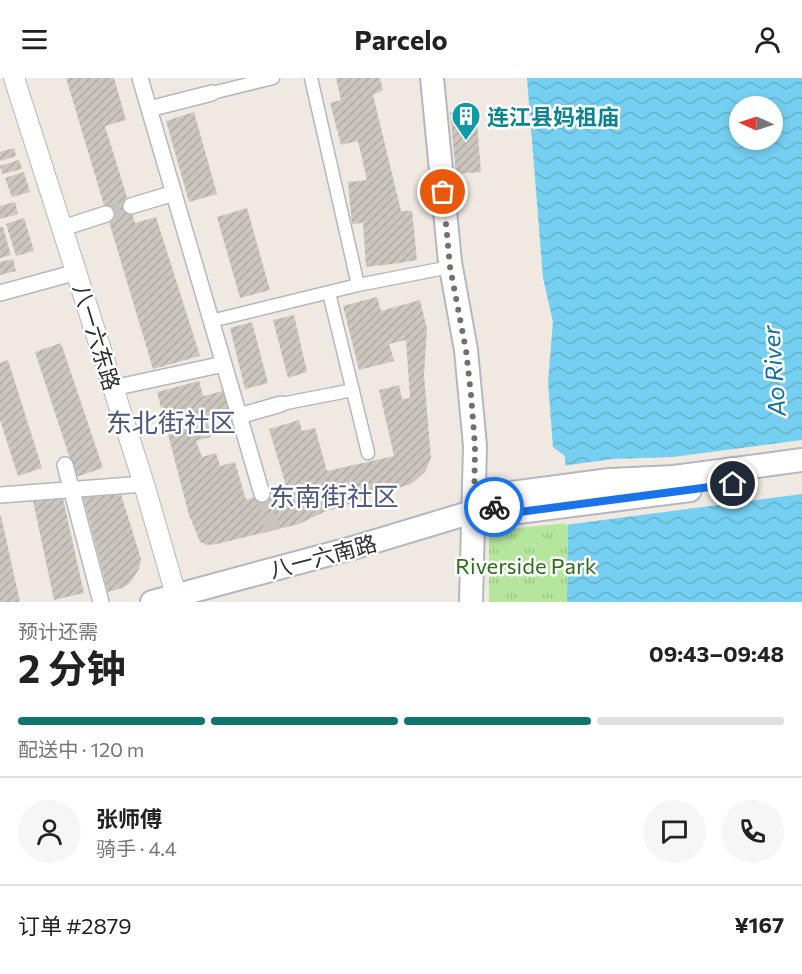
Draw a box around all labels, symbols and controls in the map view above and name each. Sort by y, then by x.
icon: menu [18,23,51,56]
text: Parcelo [354,23,448,56]
icon: person [751,23,784,56]
north arrow [729,96,783,150]
map controls [729,96,783,150]
building icon: 连江县妈祖庙 [450,100,482,142]
place label: 连江县妈祖庙 [487,103,619,130]
pin [417,166,468,217]
icon: bag [426,175,459,208]
street label: 八一六东路 [68,280,126,394]
water label: Ao River [755,323,791,418]
district label: 东北街社区 [106,406,236,437]
pin [707,458,758,509]
icon: home [716,467,749,500]
courier [464,477,524,537]
district label: 东南街社区 [269,480,399,511]
icon: bike [478,491,511,524]
street label: 八一六南路 [266,529,380,583]
park label: Riverside Park [455,552,597,579]
text: 预计还需 [18,619,98,643]
text: 09:43–09:48 [649,640,784,667]
text: 2 分钟 [18,643,126,691]
text: 配送中 · 120 m [18,737,144,761]
button: person [18,800,81,863]
button: chat [643,800,706,863]
button: phone [721,800,784,863]
text: 张师傅 [96,805,162,832]
text: 骑手 · 4.4 [96,836,177,860]
text: ¥167 [735,911,784,938]
text: 订单 #2879 [18,912,132,939]

